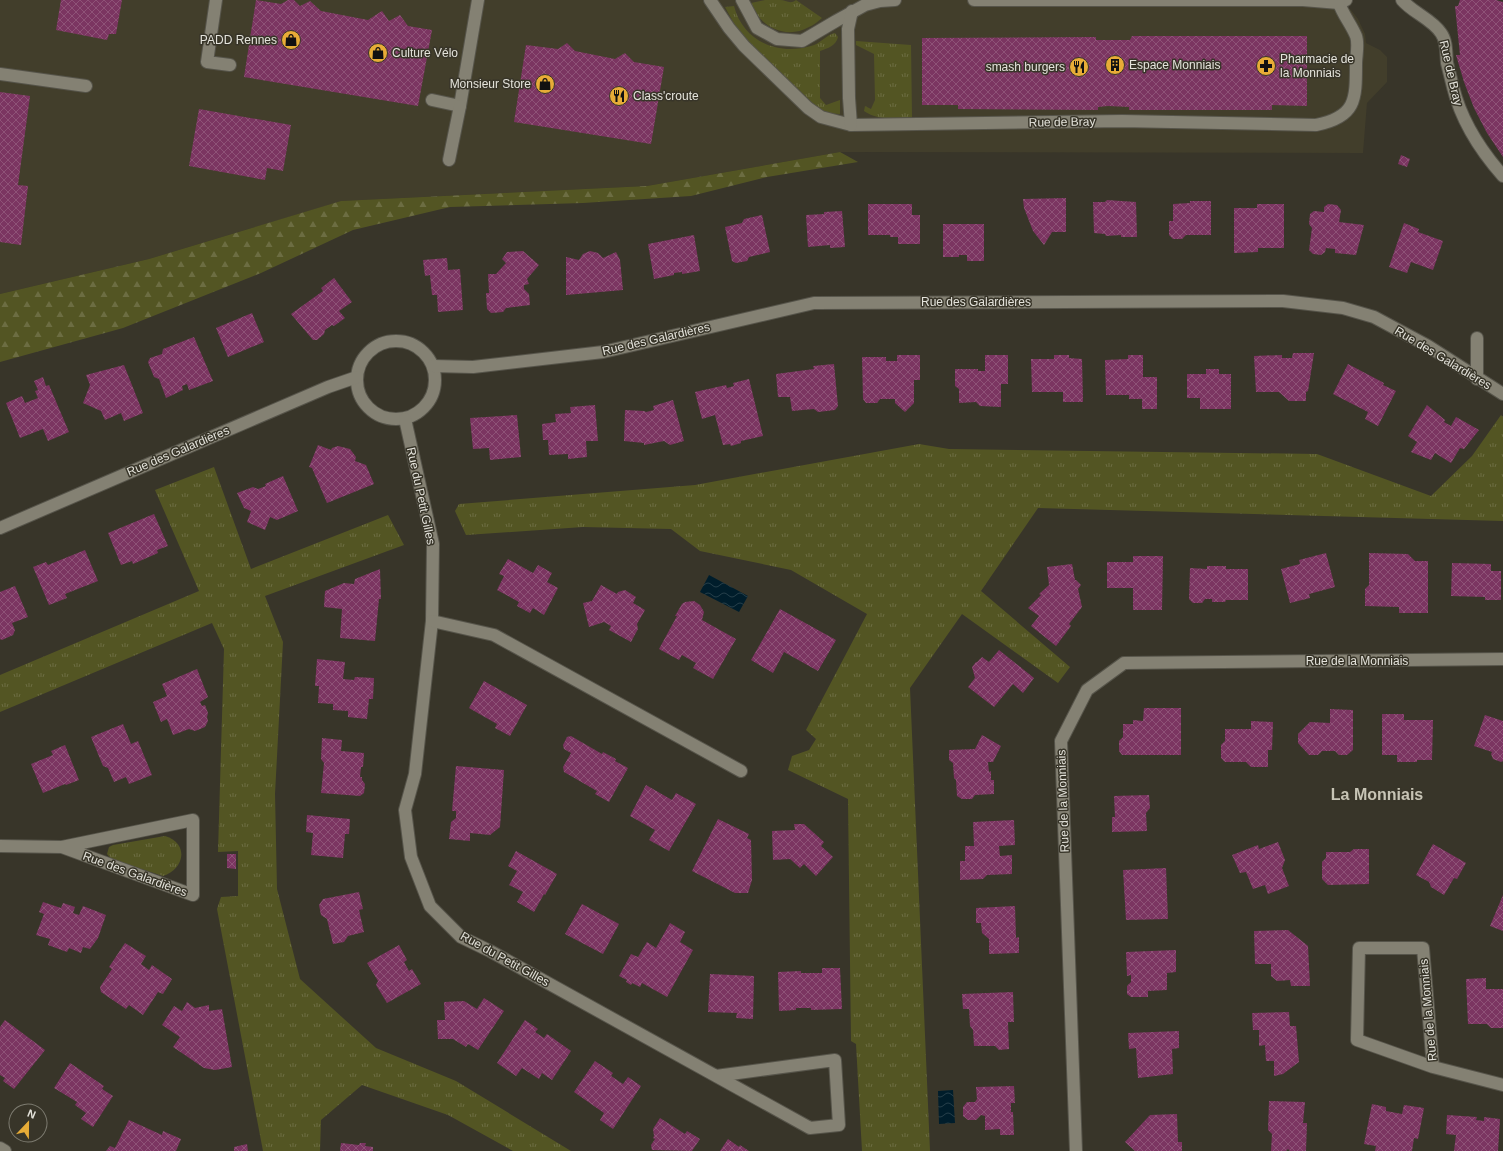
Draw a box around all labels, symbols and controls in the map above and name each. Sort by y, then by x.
shop icon: PADD Rennes [280,29,302,51]
place label: PADD Rennes [200,33,277,47]
street label: Rue de Bray [1437,39,1465,107]
shop icon: Culture Vélo [367,42,389,64]
place label: Culture Vélo [392,46,458,60]
place label: Pharmacie de la Monniais [1280,52,1354,80]
building icon: Espace Monniais [1104,54,1126,76]
pharmacy icon: Pharmacie de la Monniais [1255,55,1277,77]
restaurant icon: smash burgers [1068,56,1090,78]
place label: Espace Monniais [1129,58,1220,72]
place label: smash burgers [986,60,1065,74]
shop icon: Monsieur Store [534,73,556,95]
place label: Monsieur Store [450,77,531,91]
restaurant icon: Class'croute [608,85,630,107]
place label: Class'croute [633,89,699,103]
street label: Rue de Bray [1029,114,1095,130]
street label: Rue des Galardières [921,295,1031,309]
street label: Rue des Galardières [601,320,711,358]
street label: Rue des Galardières [1392,324,1494,392]
street label: Rue des Galardières [125,423,231,479]
street label: Rue du Petit Gilles [404,446,438,546]
street label: Rue de la Monniais [1306,654,1408,668]
street label: Rue de la Monniais [1054,749,1072,853]
district label: La Monniais [1331,786,1423,803]
street label: Rue des Galardières [81,849,189,899]
street label: Rue du Petit Gilles [458,929,552,989]
street label: Rue de la Monniais [1417,958,1439,1062]
north arrow [8,1103,48,1143]
text: N [26,1107,38,1121]

